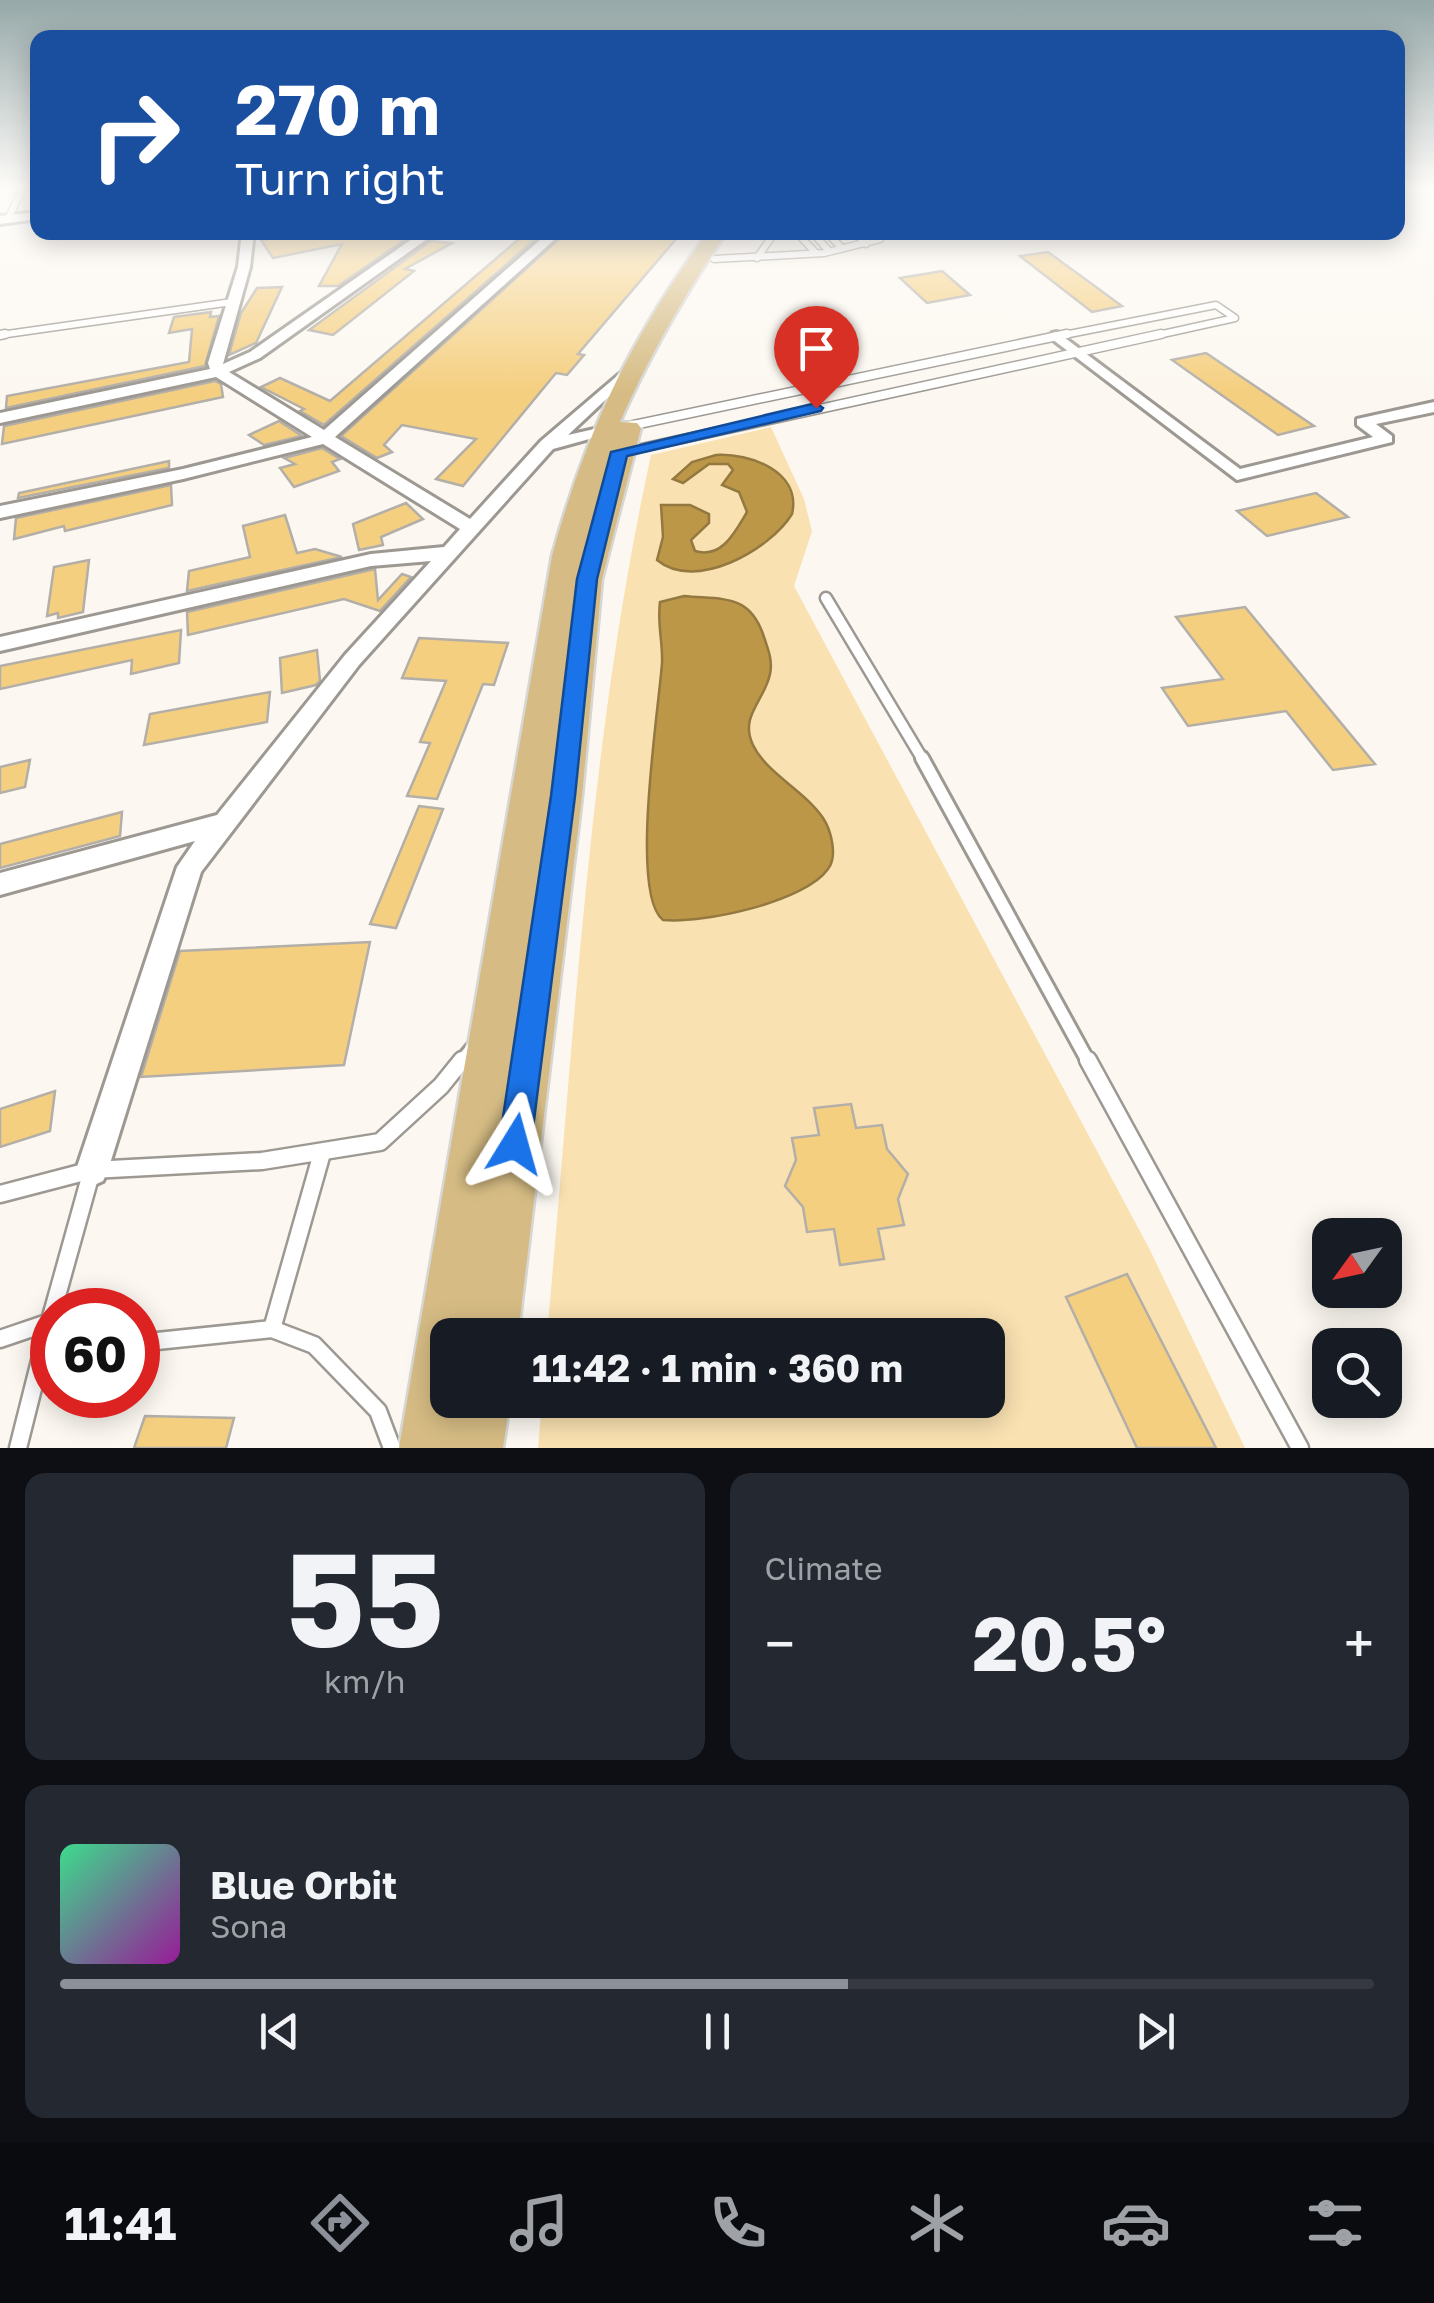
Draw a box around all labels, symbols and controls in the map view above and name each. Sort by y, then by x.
text: 270 m [235,66,440,150]
icon: right [70,70,200,200]
text: Turn right [235,151,445,205]
pin [774,306,859,409]
icon: arrive [789,321,844,376]
position arrow [463,1092,567,1196]
north arrow [1312,1218,1402,1308]
map controls [1312,1218,1402,1418]
speed limit sign: 60 [30,1288,160,1418]
button: search [1312,1328,1402,1418]
text: 11:42 · 1 min · 360 m [532,1345,903,1390]
text: 55 [285,1519,444,1675]
text: Climate [765,1549,883,1587]
text: 20.5° [972,1597,1166,1688]
text: − [765,1610,795,1676]
text: + [1344,1610,1374,1676]
text: km/h [324,1662,405,1700]
text: Blue Orbit [210,1862,397,1907]
text: Sona [210,1907,287,1945]
icon: previous [252,2004,307,2059]
icon: pause [690,2004,745,2059]
icon: next [1128,2004,1183,2059]
icon: directions [305,2188,375,2258]
icon: music [504,2188,574,2258]
icon: phone [703,2188,773,2258]
icon: climate [902,2188,972,2258]
icon: car [1101,2188,1171,2258]
icon: filters [1300,2188,1370,2258]
text: 11:41 [64,2196,176,2250]

